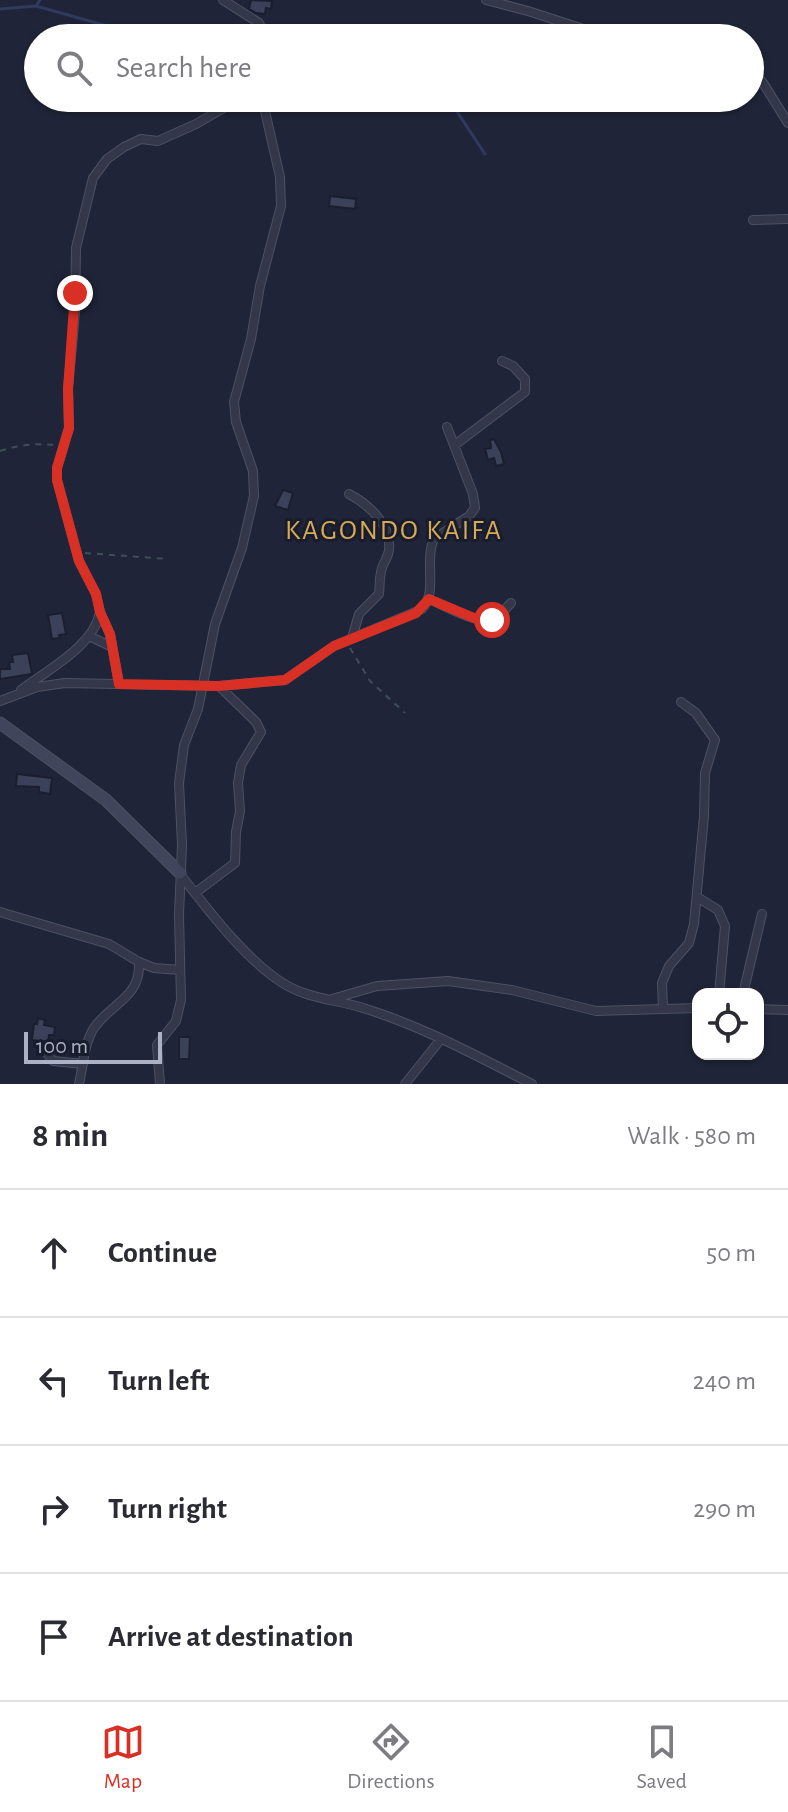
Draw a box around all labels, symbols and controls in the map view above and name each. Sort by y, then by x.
search box [24,24,764,112]
icon: search [52,46,96,90]
text: Search here [116,53,252,83]
route end [57,275,93,311]
district label: KAGONDO KAIFA [285,517,503,545]
route start [474,602,510,638]
map controls [692,988,764,1060]
button: locate [692,988,764,1060]
scale bar [24,1028,162,1064]
text: 100 m [36,1035,88,1057]
text: 8 min [32,1119,108,1153]
text: Walk · 580 m [627,1123,756,1149]
icon: ahead [32,1231,76,1275]
text: Continue [108,1238,217,1268]
text: 50 m [706,1240,756,1266]
icon: left [32,1359,76,1403]
text: Turn left [108,1366,209,1396]
text: 240 m [693,1368,756,1394]
icon: right [32,1487,76,1531]
text: Turn right [108,1494,227,1524]
text: 290 m [693,1496,756,1522]
icon: arrive [32,1615,76,1659]
text: Arrive at destination [108,1622,354,1652]
tab: Map [101,1720,145,1794]
tab: Directions [347,1720,435,1794]
tab: Saved [637,1720,687,1794]

